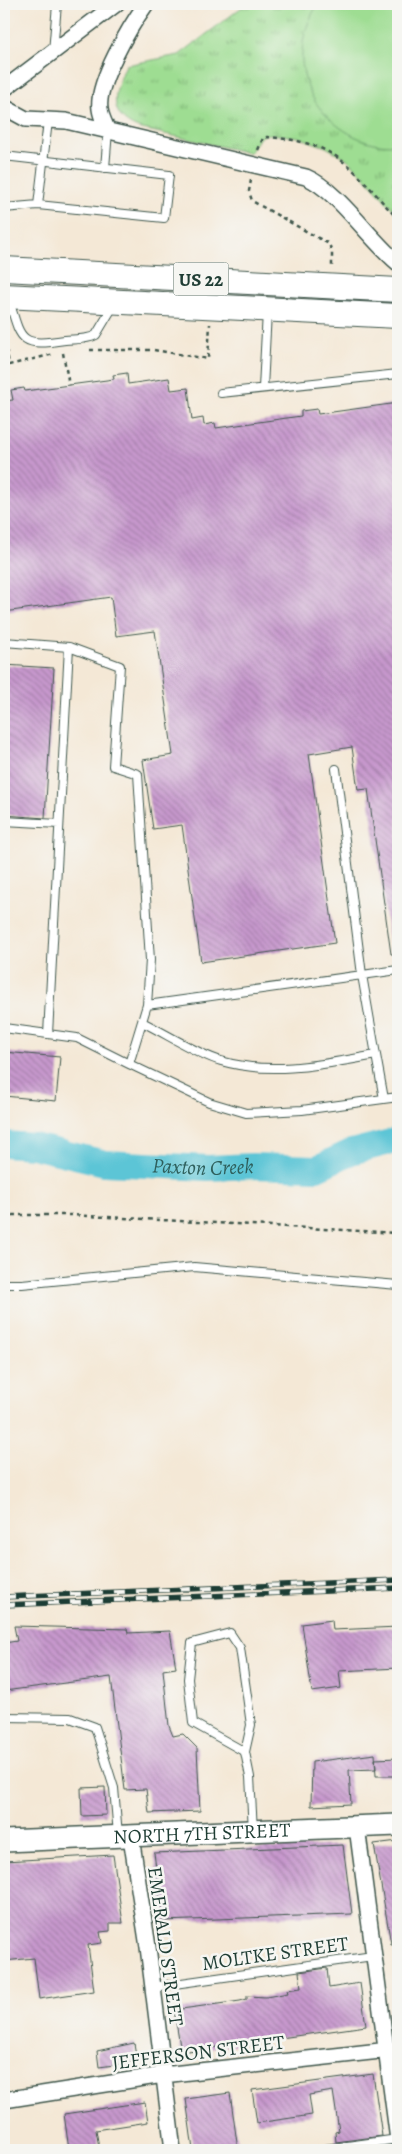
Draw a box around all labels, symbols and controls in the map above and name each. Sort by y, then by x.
road number: US 22 [174,262,228,296]
water label: Paxton Creek [151,1151,254,1182]
street label: NORTH 7TH STREET [113,1816,291,1851]
street label: EMERALD STREET [141,1865,190,2028]
street label: MOLTKE STREET [200,1930,350,1977]
street label: JEFFERSON STREET [110,2029,286,2076]

